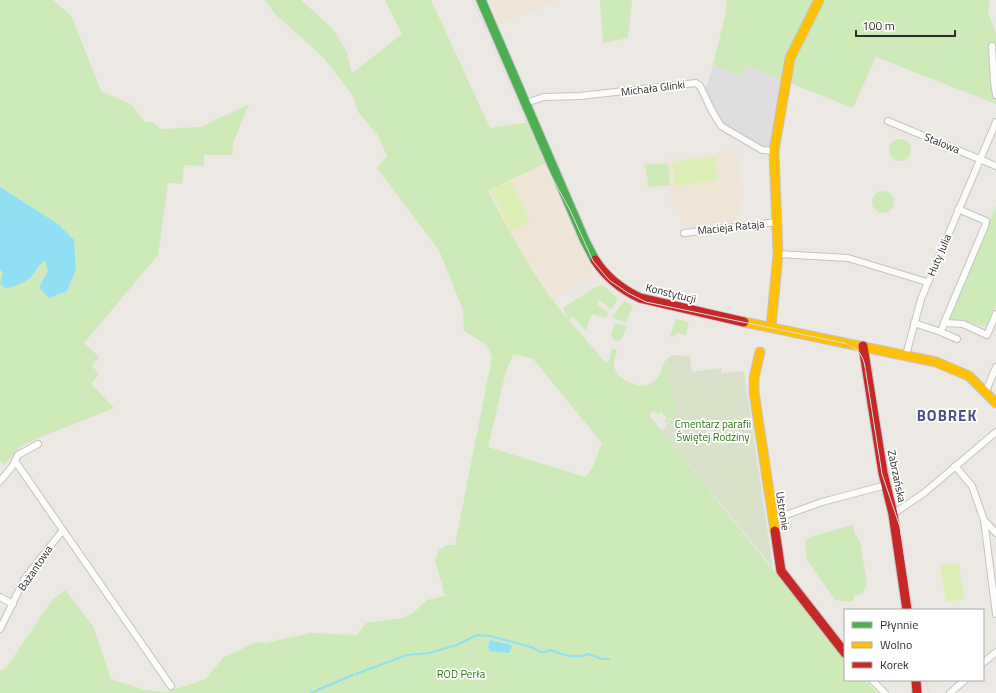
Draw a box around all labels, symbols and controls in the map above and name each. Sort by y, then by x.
scale bar [856,12,955,38]
text: 100 m [862,16,895,35]
street label: Michała Glinki [620,76,686,100]
street label: Stalowa [922,129,963,158]
street label: Macieja Rataja [697,215,766,238]
street label: Huty Julia [923,231,955,279]
street label: Konstytucji [644,279,698,307]
district label: BOBREK [917,404,977,427]
park label: Cmentarz parafii Świętej Rodziny [675,416,751,445]
street label: Zabrzańska [884,448,910,504]
street label: Ustronie [772,490,794,532]
street label: Bażantowa [14,542,56,594]
legend [844,609,984,681]
text: Płynnie [880,615,918,634]
text: Wolno [880,635,912,654]
text: Korek [880,655,909,674]
park label: ROD Perła [437,666,486,682]

